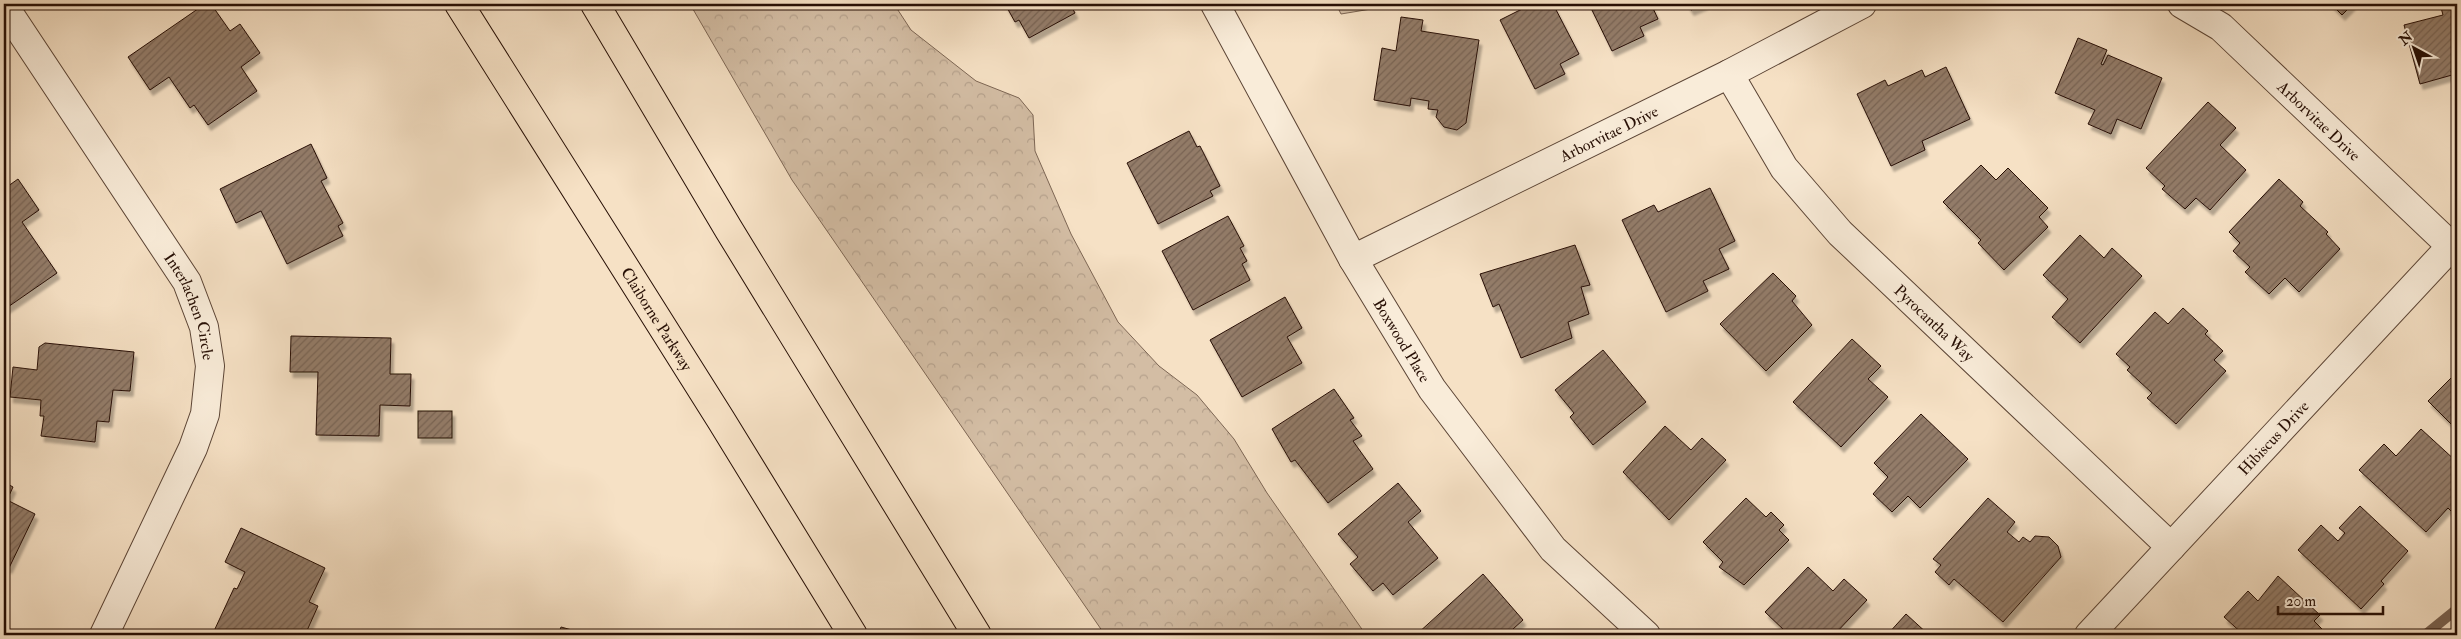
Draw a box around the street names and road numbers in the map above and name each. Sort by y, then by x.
street label: Arborvitae Drive [2272,76,2365,166]
street label: Arborvitae Drive [1556,101,1662,167]
street label: Interlachen Circle [159,249,218,362]
street label: Claiborne Parkway [616,264,697,376]
street label: Pyrocantha Way [1890,281,1979,367]
street label: Boxwood Place [1368,295,1435,387]
street label: Hibiscus Drive [2234,396,2314,480]

